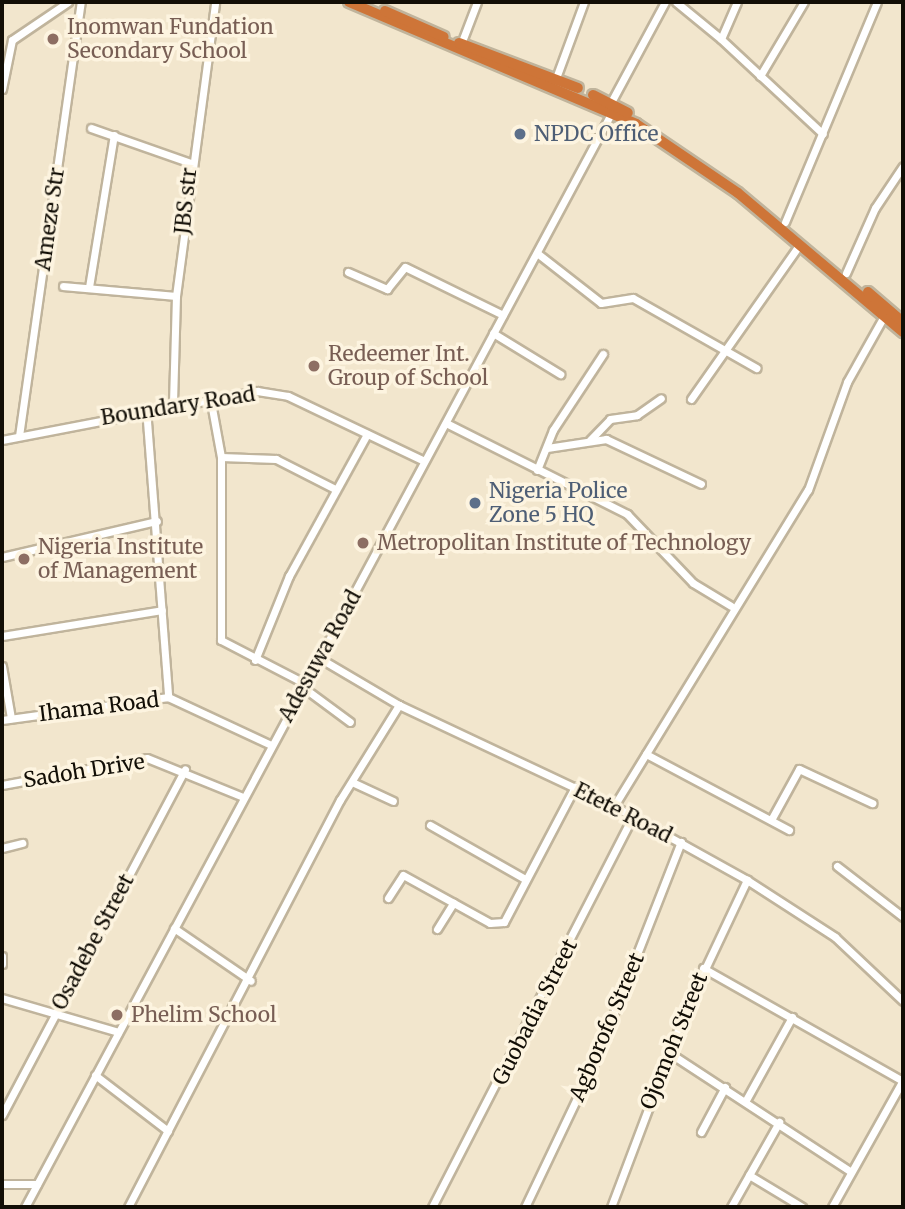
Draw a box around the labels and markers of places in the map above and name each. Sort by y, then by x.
place label: Inomwan Fundation Secondary School [67,14,274,64]
marker: Inomwan Fundation Secondary School [45,31,61,47]
place label: NPDC Office [534,121,659,147]
marker: NPDC Office [512,126,528,142]
place label: Redeemer Int. Group of School [328,341,488,391]
marker: Redeemer Int. Group of School [306,358,322,374]
place label: Nigeria Police Zone 5 HQ [489,478,627,528]
marker: Nigeria Police Zone 5 HQ [467,495,483,511]
place label: Metropolitan Institute of Technology [377,530,751,556]
place label: Nigeria Institute of Management [38,534,203,584]
marker: Metropolitan Institute of Technology [355,535,371,551]
marker: Nigeria Institute of Management [16,551,32,567]
place label: Phelim School [131,1002,276,1028]
marker: Phelim School [109,1007,125,1023]

